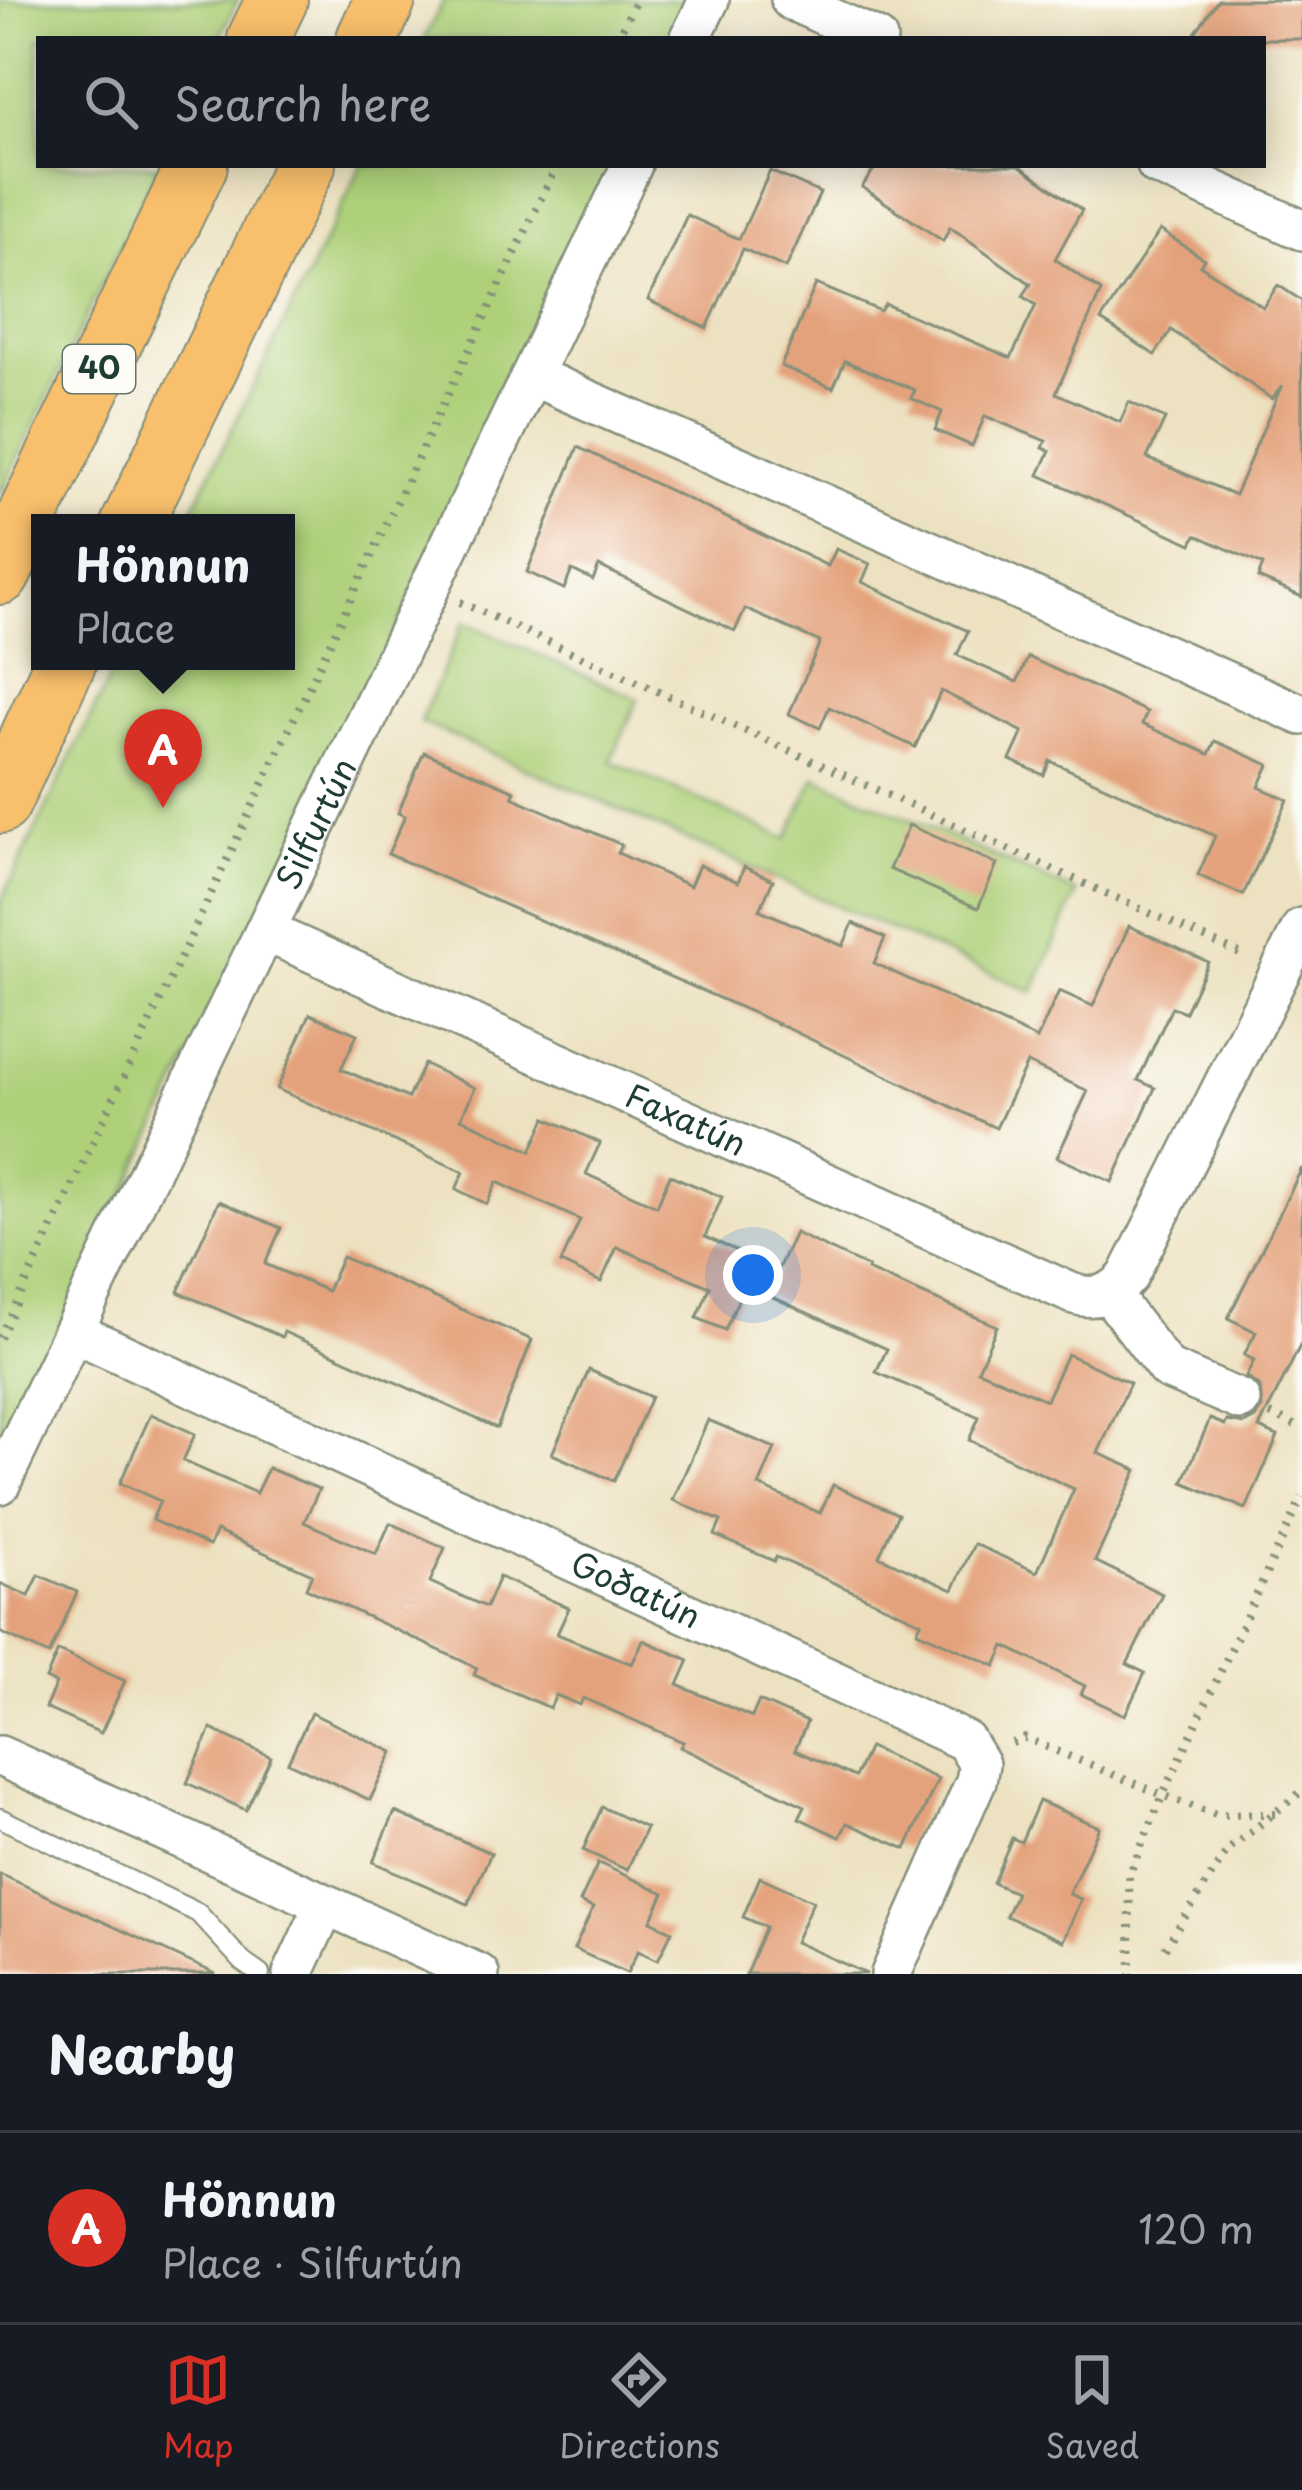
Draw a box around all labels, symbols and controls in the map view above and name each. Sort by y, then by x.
search box [36,36,1266,168]
text: Search here [174,68,431,136]
icon: search [78,69,144,135]
road number: 40 [63,345,135,393]
popup [31,514,295,670]
text: Hönnun [76,529,250,597]
text: Place [76,597,175,656]
pin: A [124,709,202,808]
street label: Silfurtún [262,749,367,897]
street label: Faxatún [618,1069,755,1167]
your location [723,1245,783,1305]
street label: Goðatún [563,1537,709,1639]
text: Nearby [48,2014,235,2091]
text: Hönnun [162,2164,337,2232]
text: A [72,2198,102,2257]
text: 120 m [1138,2198,1254,2257]
text: Place · Silfurtún [162,2232,463,2291]
tab: Map [163,2347,233,2469]
tab: Directions [559,2347,720,2469]
tab: Saved [1045,2347,1139,2469]

